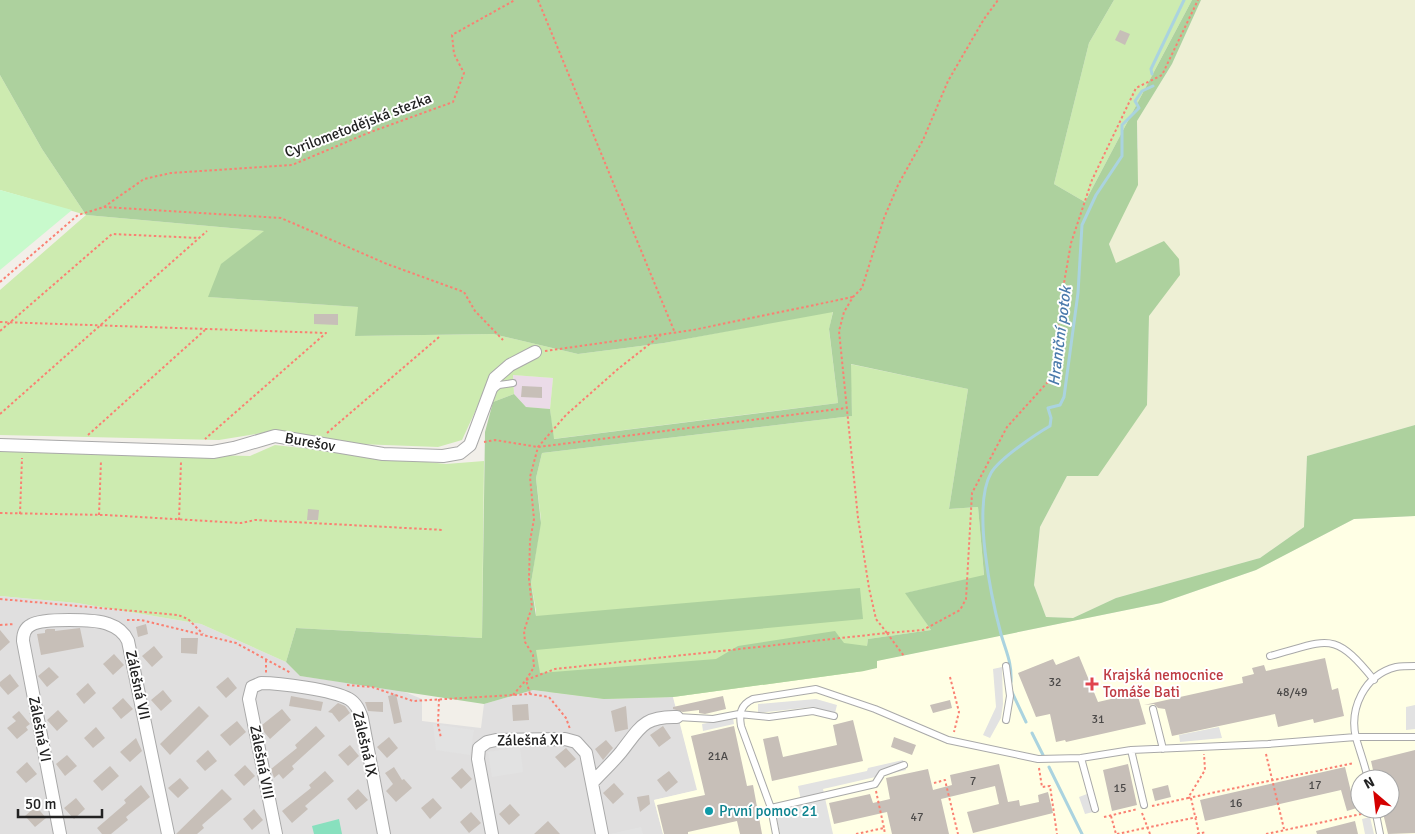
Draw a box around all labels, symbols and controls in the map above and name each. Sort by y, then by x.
street label: Cyrilometodějská stezka [282,89,434,161]
water label: Hraniční potok [1044,283,1076,387]
street label: Burešov [283,429,337,455]
street label: Zálešná VII [122,649,154,721]
place label: Krajská nemocnice Tomáše Bati [1103,666,1223,701]
house number: 32 [1049,675,1061,690]
marker: Krajská nemocnice Tomáše Bati [1085,677,1099,691]
house number: 48/49 [1277,685,1307,700]
street label: Zálešná VI [25,695,55,763]
street label: Zálešná IX [349,710,381,779]
house number: 31 [1092,712,1104,727]
street label: Zálešná VIII [246,723,278,801]
street label: Zálešná XI [497,730,563,750]
house number: 21A [708,749,729,764]
north arrow [1350,769,1400,819]
text: N [1361,773,1377,793]
house number: 7 [970,774,976,789]
house number: 17 [1309,778,1321,793]
house number: 15 [1114,781,1126,796]
scale bar [18,786,101,818]
text: 50 m [25,795,56,813]
house number: 16 [1230,796,1242,811]
place label: První pomoc 21 [719,802,818,820]
marker: První pomoc 21 [703,805,715,817]
house number: 47 [911,810,923,825]

